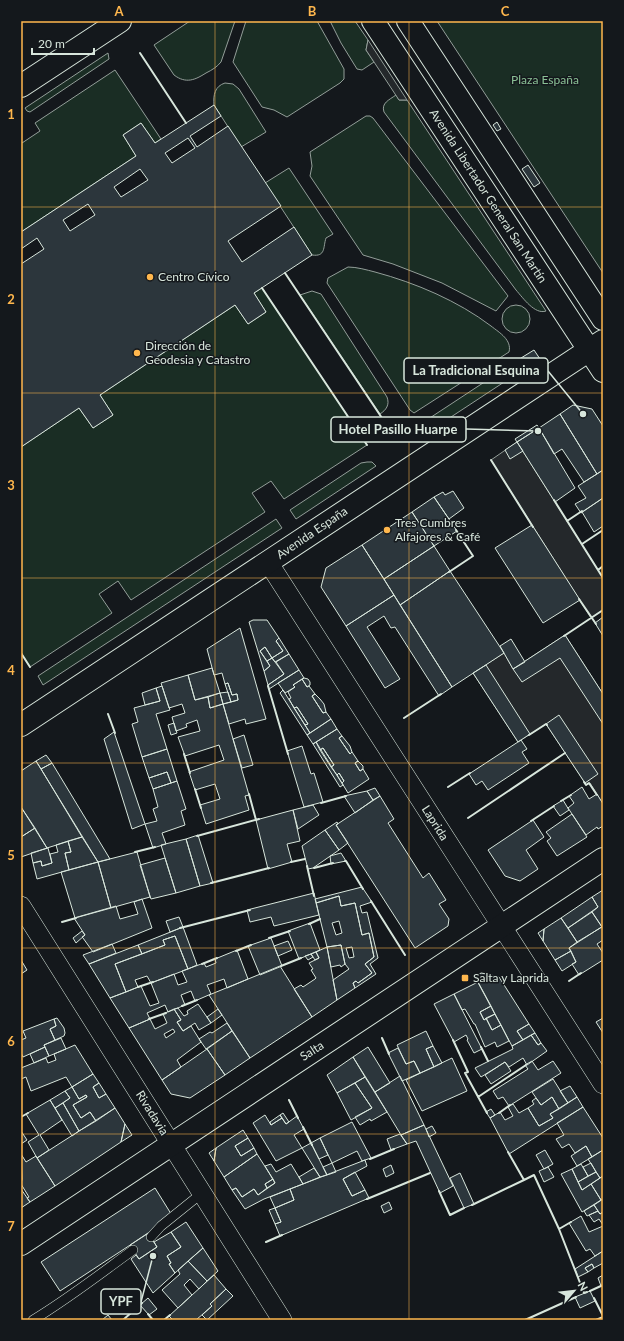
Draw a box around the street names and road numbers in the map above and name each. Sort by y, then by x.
street label: Avenida Libertador General San Martín [426,106,550,286]
street label: Avenida España [273,503,350,562]
street label: Laprida [419,802,452,843]
street label: Salta [297,1037,327,1064]
street label: Rivadavia [133,1088,172,1138]

